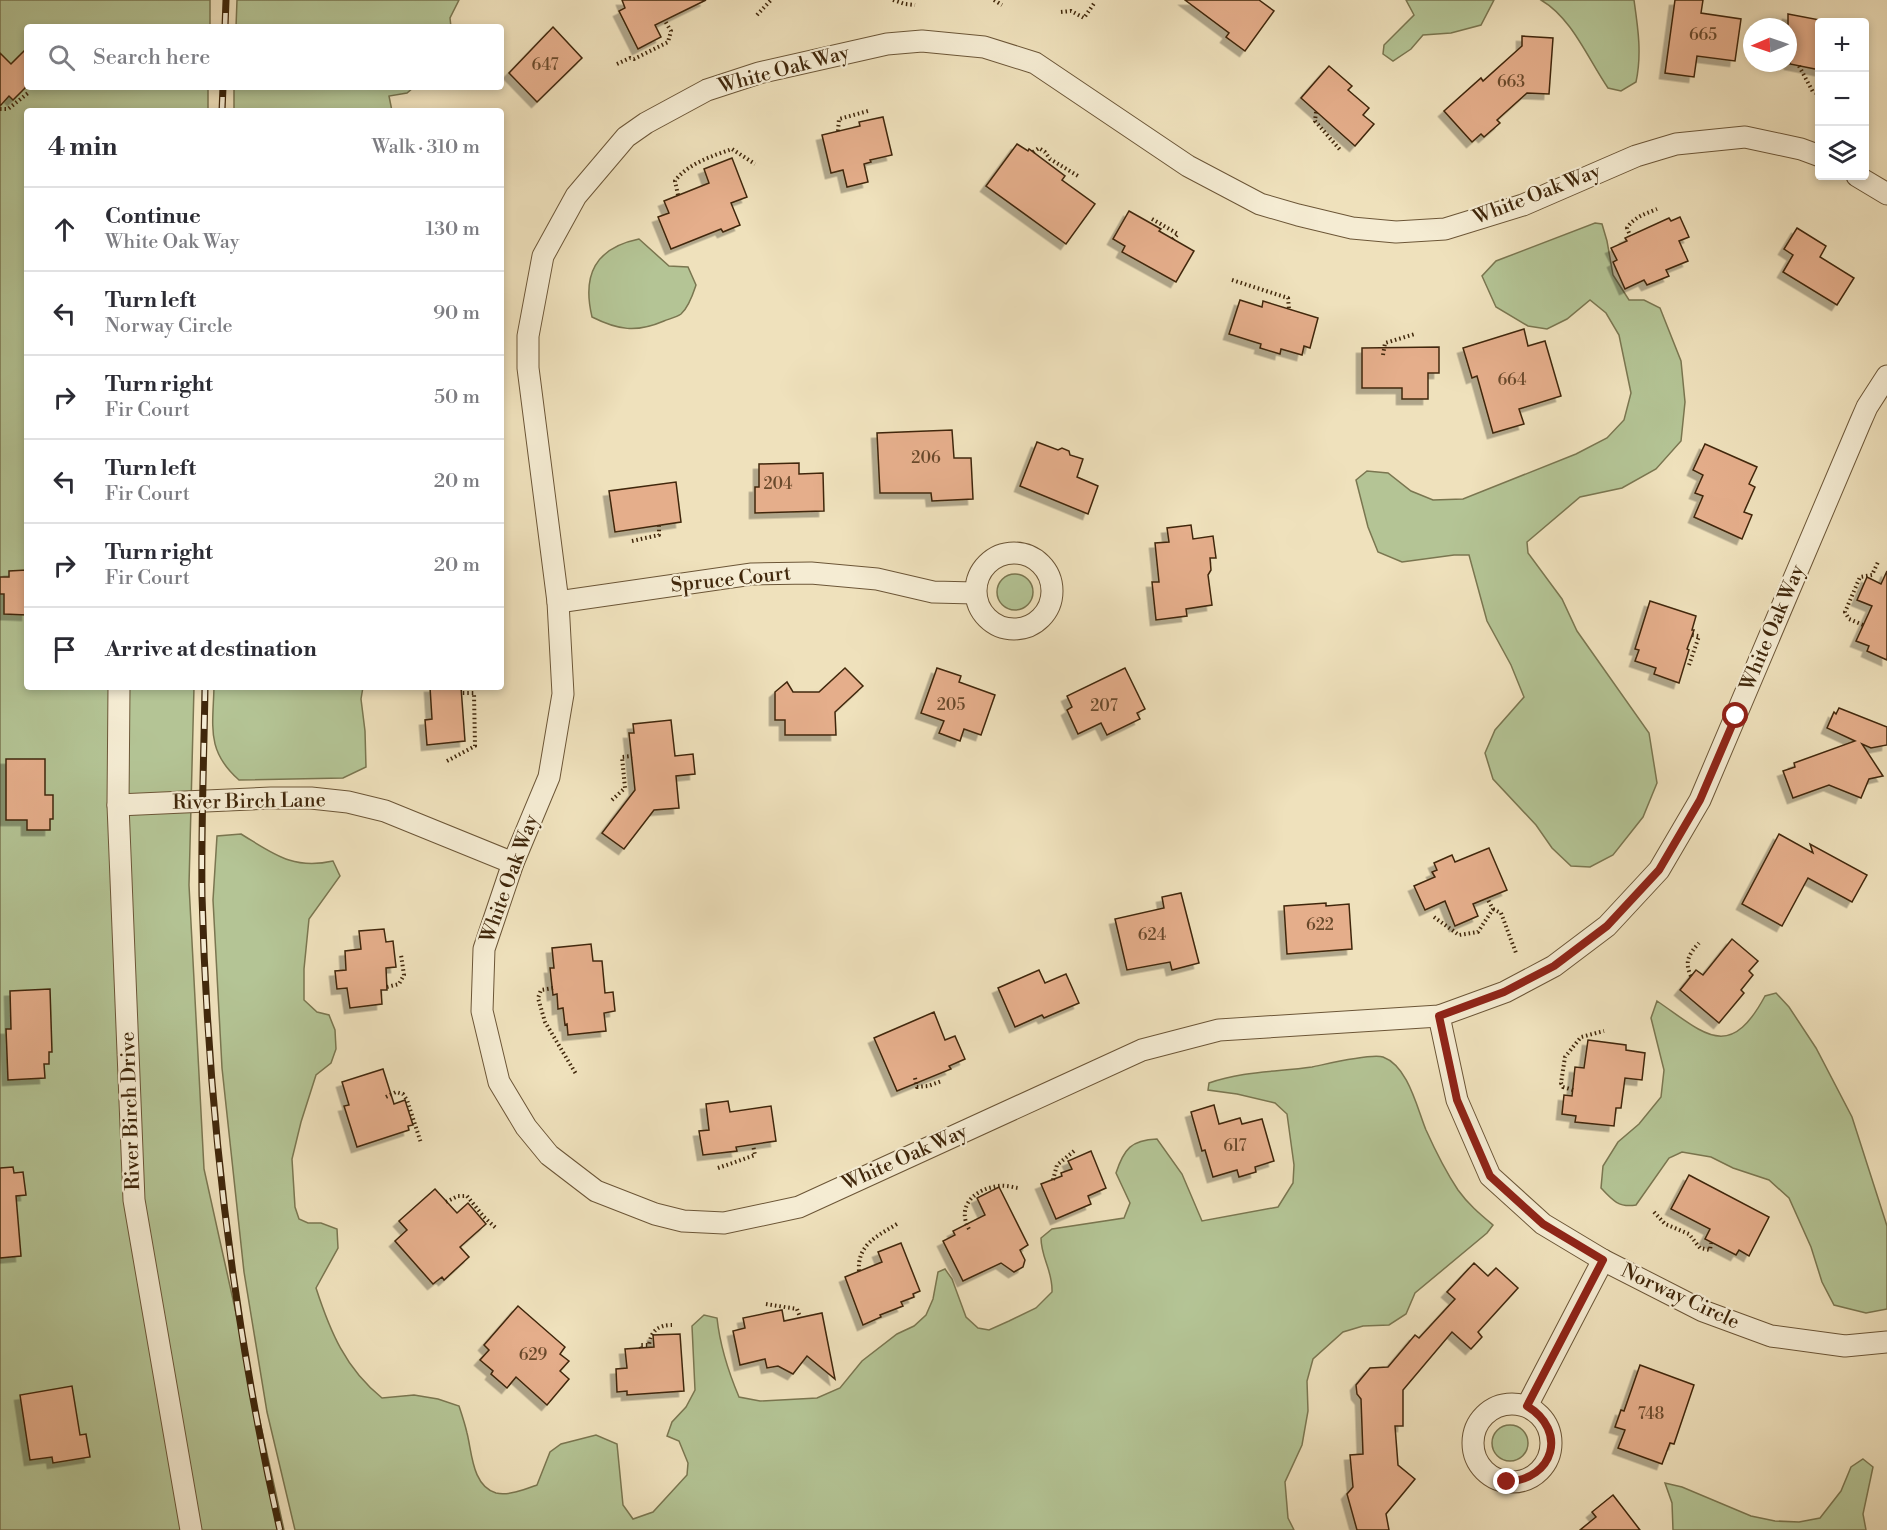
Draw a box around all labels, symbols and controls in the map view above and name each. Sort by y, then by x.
north arrow [1743,18,1797,72]
map controls [1815,18,1869,180]
button: + [1815,18,1869,72]
search box [24,24,504,90]
house number: 665 [1689,25,1717,45]
street label: White Oak Way [715,40,852,100]
icon: search [45,41,78,74]
text: Search here [93,44,210,71]
house number: 647 [532,55,558,75]
house number: 663 [1497,72,1525,92]
button: − [1815,72,1869,126]
button: layers [1815,126,1869,180]
text: 4 min [48,131,118,163]
text: Walk · 310 m [372,135,480,160]
street label: White Oak Way [1469,159,1604,231]
text: Continue [105,203,201,230]
icon: ahead [48,213,81,246]
text: 130 m [425,217,480,242]
text: White Oak Way [105,230,239,255]
text: Turn left [105,287,196,314]
icon: left [48,297,81,330]
text: 90 m [433,301,480,326]
text: Norway Circle [105,314,233,339]
house number: 664 [1497,370,1527,390]
text: Turn right [105,371,213,398]
icon: right [48,381,81,414]
text: 50 m [434,385,480,410]
text: Fir Court [105,398,190,423]
house number: 206 [911,448,941,468]
text: Turn left [105,455,196,482]
icon: left [48,465,81,498]
text: 20 m [434,469,480,494]
house number: 204 [763,474,793,494]
text: Fir Court [105,482,190,507]
text: Turn right [105,539,213,566]
icon: right [48,549,81,582]
text: 20 m [434,553,480,578]
street label: Spruce Court [670,561,792,599]
street label: White Oak Way [1735,561,1811,696]
text: Fir Court [105,566,190,591]
icon: arrive [48,633,81,666]
text: Arrive at destination [105,636,317,663]
house number: 205 [937,695,965,715]
house number: 207 [1090,696,1118,716]
route start [1722,702,1748,728]
street label: River Birch Lane [172,788,326,816]
street label: White Oak Way [475,811,545,947]
house number: 622 [1306,915,1334,935]
house number: 624 [1138,925,1167,945]
street label: River Birch Drive [116,1031,146,1191]
street label: White Oak Way [838,1119,972,1197]
house number: 617 [1223,1136,1247,1156]
street label: Norway Circle [1617,1259,1743,1335]
house number: 629 [519,1345,548,1365]
house number: 748 [1638,1404,1664,1424]
route end [1493,1468,1519,1494]

